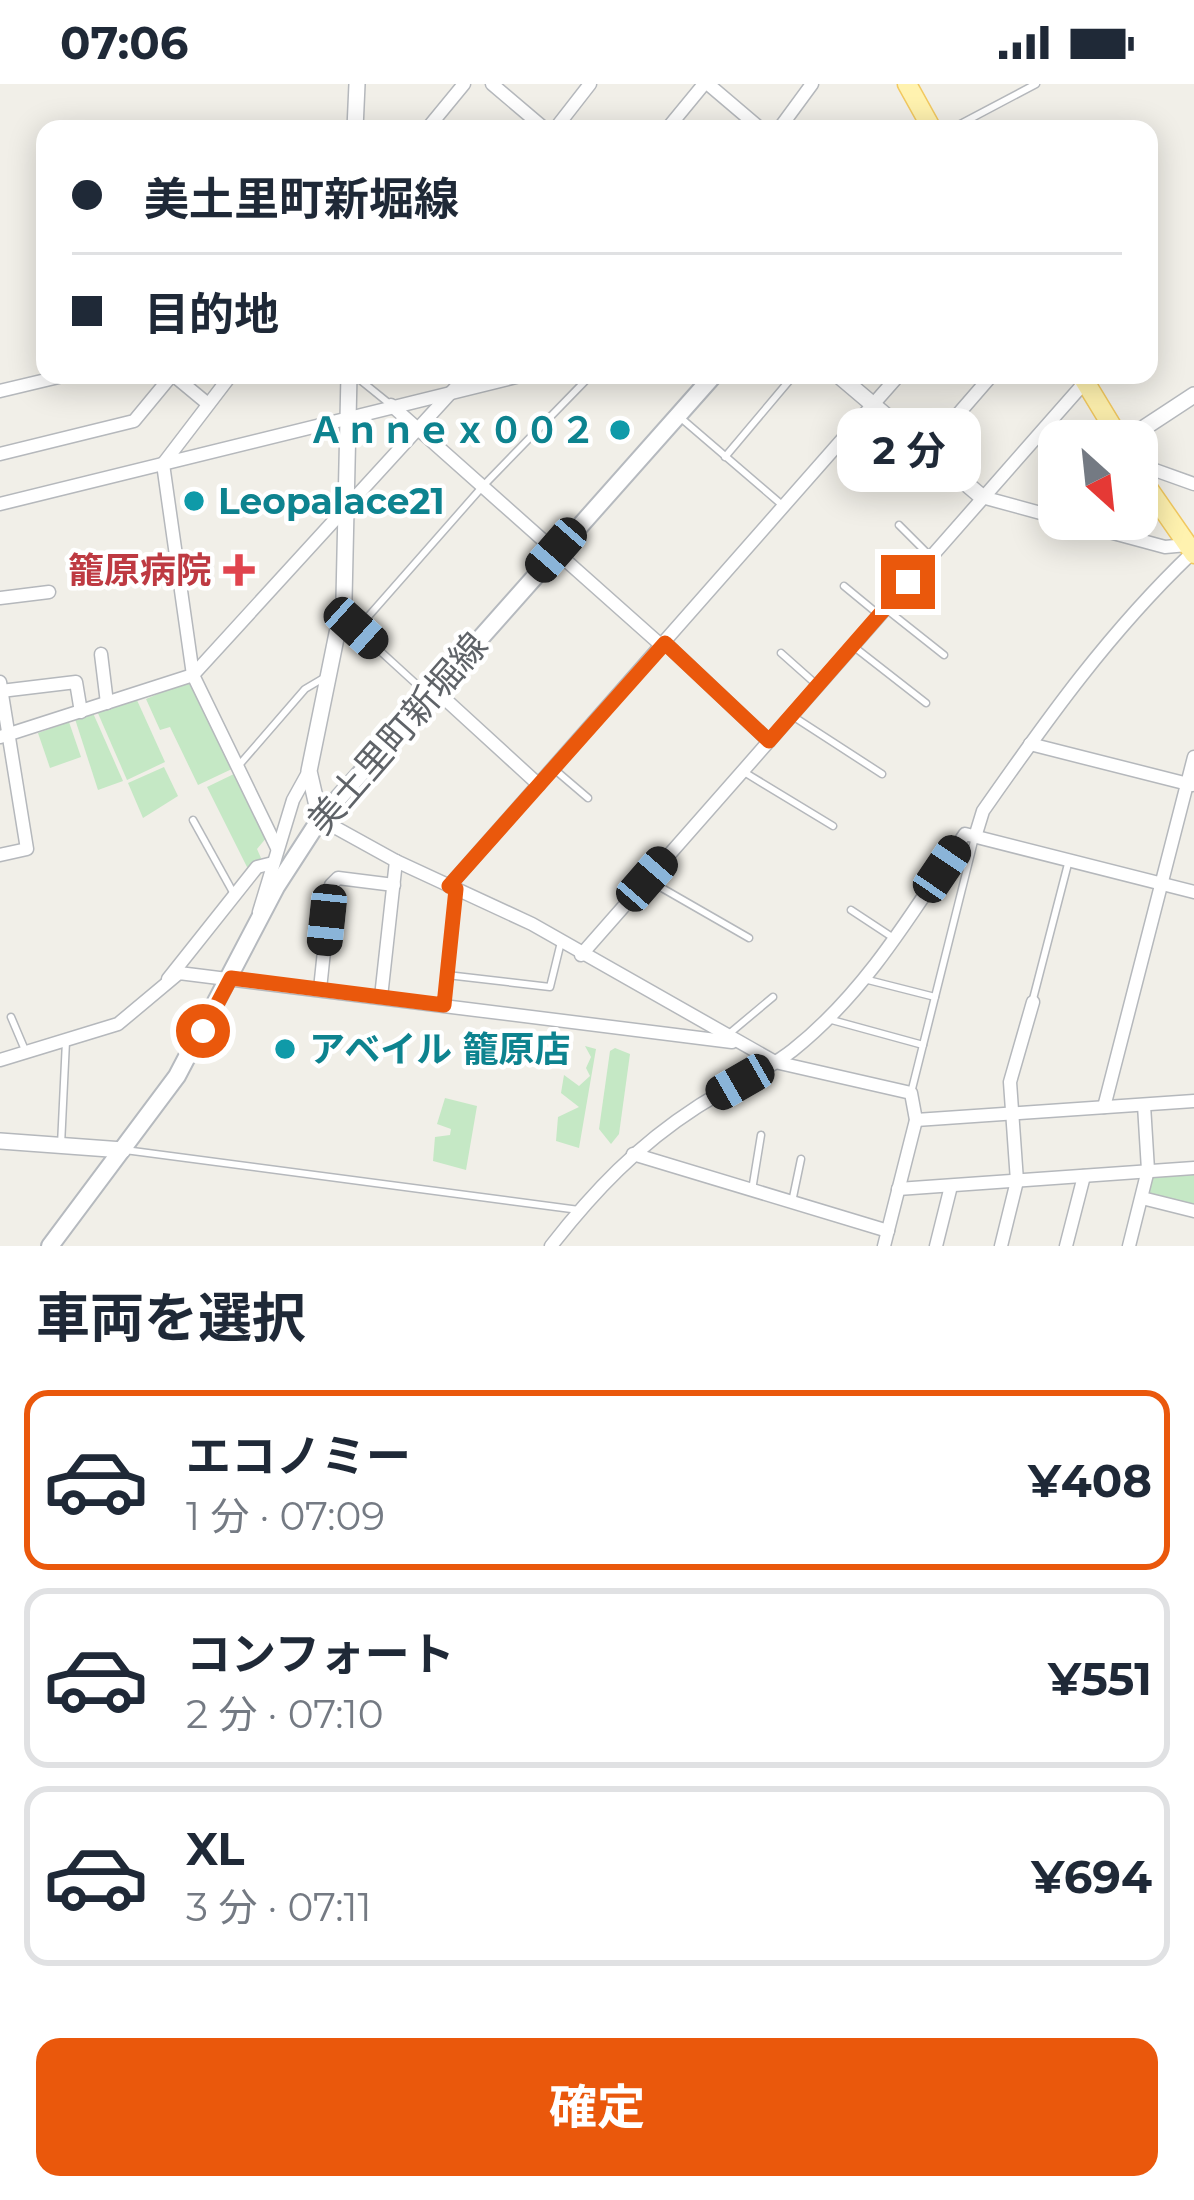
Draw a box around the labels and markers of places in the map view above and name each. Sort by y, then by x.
place label: Ａｎｎｅｘ００２ [308,408,596,452]
marker: Ａｎｎｅｘ００２ [607,417,633,443]
place label: Leopalace21 [218,479,445,523]
marker: Leopalace21 [181,488,207,514]
place label: 籠原病院 [68,548,212,592]
marker: 籠原病院 [223,554,255,586]
place label: アベイル 籠原店 [309,1027,570,1071]
marker: アベイル 籠原店 [272,1036,298,1062]

